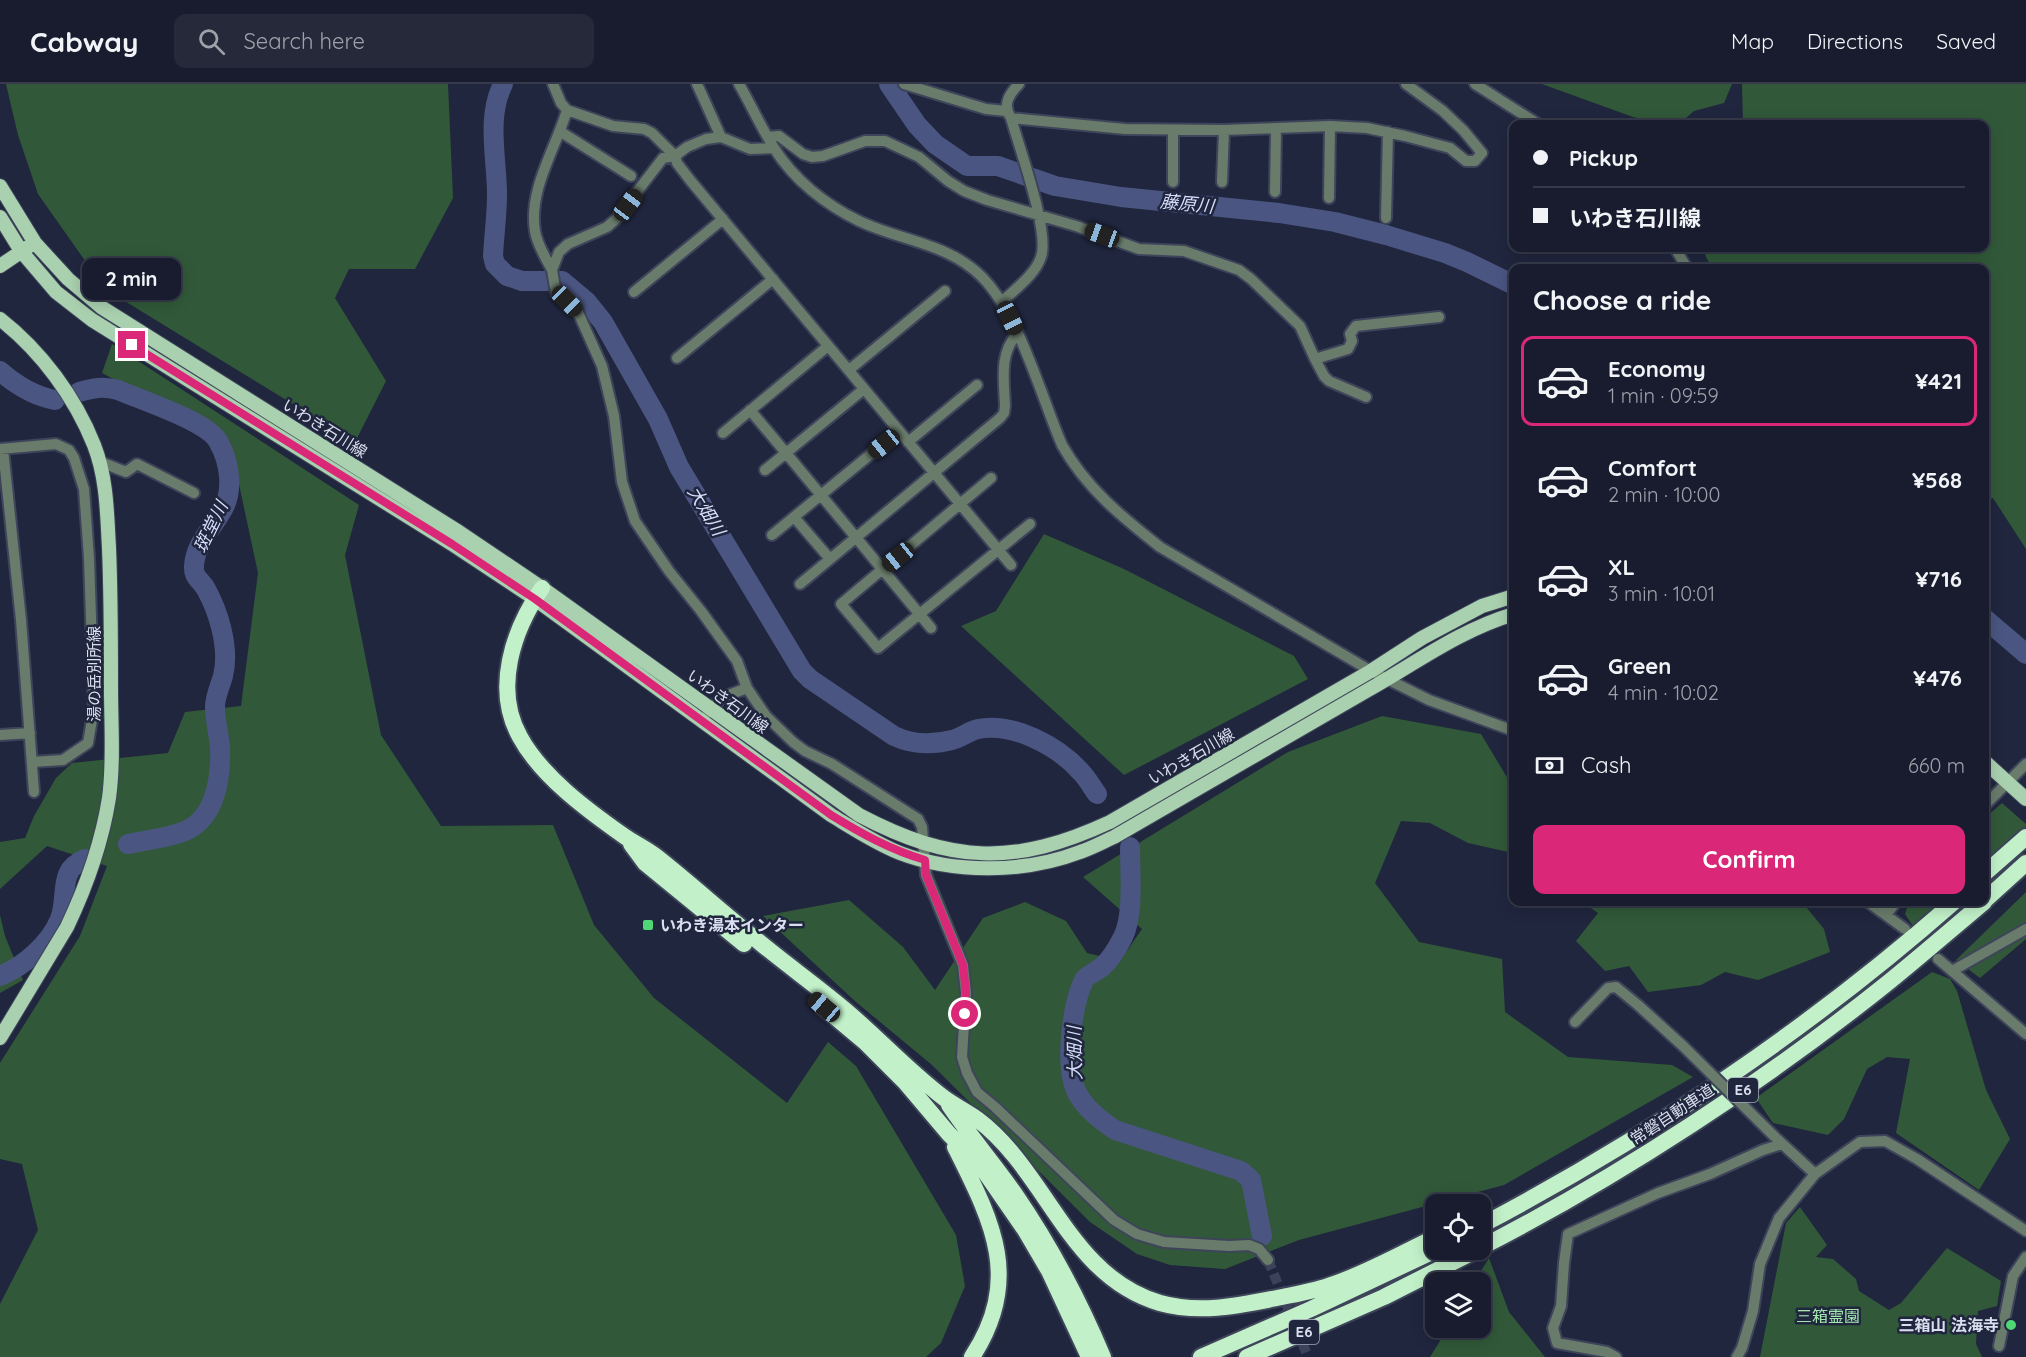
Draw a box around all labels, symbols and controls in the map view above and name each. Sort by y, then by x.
search box [174,14,594,68]
text: Cabway [30,24,138,59]
icon: search [195,25,228,58]
text: Search here [243,27,365,55]
text: Map [1731,28,1774,54]
text: Directions [1807,28,1903,54]
text: Saved [1936,28,1996,54]
text: Pickup [1569,144,1638,172]
car [610,185,646,225]
water label: 藤原川 [1159,189,1217,218]
text: いわき石川線 [1569,204,1701,232]
car [1082,220,1122,250]
callout: 2 min [82,258,182,300]
text: 2 min [105,266,158,291]
car [548,282,586,320]
text: Choose a ride [1533,283,1711,317]
car [994,298,1026,338]
route end [118,331,145,358]
icon: car [1536,354,1590,408]
text: Economy [1608,355,1706,383]
text: ¥421 [1915,367,1962,395]
text: 1 min · 09:59 [1608,383,1719,408]
street label: いわき石川線 [279,394,371,462]
car [864,426,904,462]
icon: car [1536,453,1590,507]
text: Comfort [1608,454,1697,482]
text: ¥568 [1912,466,1962,494]
water label: 大畑川 [683,482,731,542]
text: 2 min · 10:00 [1608,482,1720,507]
water label: 斑堂川 [188,496,234,556]
car [878,539,918,575]
icon: car [1536,552,1590,606]
text: XL [1608,553,1635,581]
text: ¥716 [1915,565,1962,593]
text: 3 min · 10:01 [1608,581,1715,606]
street label: 湯の岳別所線 [84,626,104,722]
icon: car [1536,651,1590,705]
text: Green [1608,652,1671,680]
text: ¥476 [1913,664,1962,692]
street label: いわき石川線 [683,665,773,737]
text: 4 min · 10:02 [1608,680,1719,705]
street label: いわき石川線 [1144,723,1238,789]
icon: cash [1533,749,1566,782]
text: Cash [1581,751,1632,779]
text: 660 m [1908,753,1965,778]
button: Confirm [1533,825,1965,894]
place label: いわき湯本インター [660,915,804,935]
marker: いわき湯本インター [641,918,655,932]
car [804,989,844,1025]
route start [951,1000,978,1027]
water label: 大畑川 [1062,1024,1086,1080]
road number: E6 [1728,1078,1758,1102]
street label: 常磐自動車道 [1626,1079,1718,1149]
map controls [1425,1194,1491,1338]
button: locate [1425,1194,1491,1260]
button: layers [1425,1272,1491,1338]
park label: 三箱霊園 [1796,1306,1860,1326]
place label: 三箱山 法海寺 [1899,1315,1999,1335]
marker: 三箱山 法海寺 [2004,1318,2018,1332]
road number: E6 [1289,1320,1319,1344]

